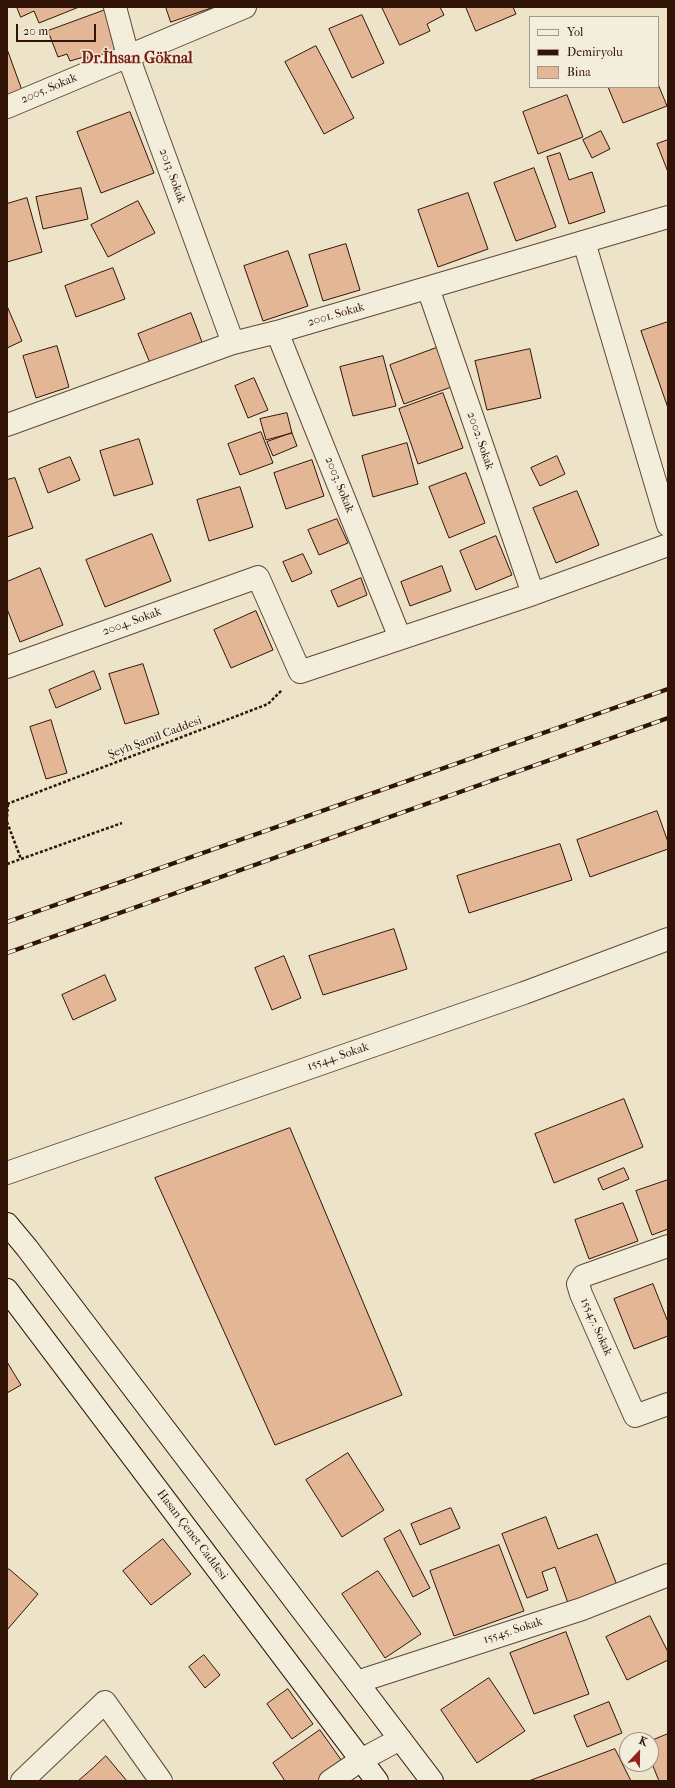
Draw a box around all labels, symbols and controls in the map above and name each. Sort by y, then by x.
scale bar [18,16,98,42]
legend [529,16,659,88]
text: 20 m [23,24,48,38]
text: Yol [567,25,583,39]
text: Demiryolu [567,45,623,59]
district label: Dr.İhsan Göknal [81,49,193,69]
text: Bina [567,65,591,79]
street label: 2005. Sokak [19,71,79,107]
street label: 2013. Sokak [156,147,188,205]
street label: 2001. Sokak [306,300,366,330]
street label: 2002. Sokak [463,410,497,472]
street label: 2003. Sokak [321,455,357,515]
street label: 2004. Sokak [101,605,163,639]
street label: Şeyh Şamil Caddesi [106,713,204,763]
street label: 15544. Sokak [305,1040,371,1074]
street label: 15547. Sokak [577,1296,615,1358]
street label: Hasan Çenet Caddesi [153,1487,231,1583]
street label: 15545. Sokak [482,1615,544,1647]
north arrow [619,1732,659,1772]
text: K [637,1734,649,1749]

